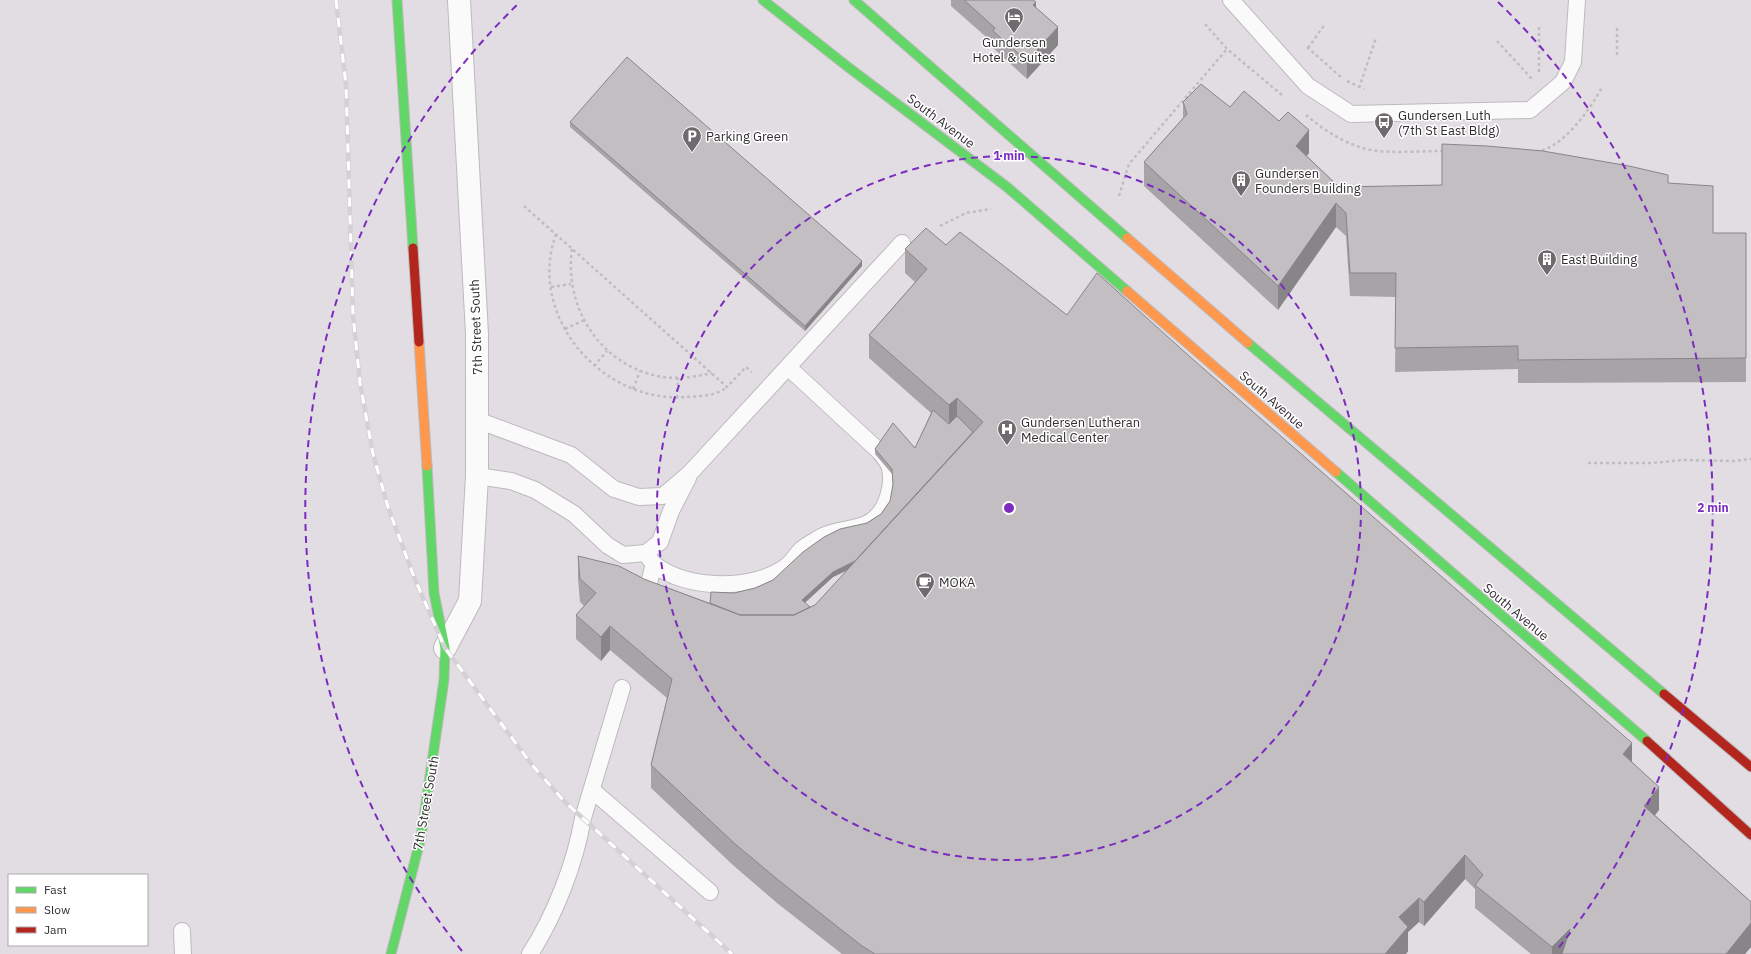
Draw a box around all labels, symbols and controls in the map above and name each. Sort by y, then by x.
hotel icon: Gundersen Hotel & Suites [1003,6,1025,34]
place label: Gundersen Hotel & Suites [973,34,1055,66]
street label: South Avenue [904,90,978,152]
place label: Gundersen Luth (7th St East Bldg) [1398,107,1500,139]
bus stop icon: Gundersen Luth (7th St East Bldg) [1373,111,1395,139]
parking icon: Parking Green [681,125,703,153]
place label: Parking Green [706,128,788,145]
text: 1 min [993,148,1025,163]
place label: Gundersen Founders Building [1255,165,1361,197]
building icon: Gundersen Founders Building [1230,169,1252,197]
building icon: East Building [1536,248,1558,276]
place label: East Building [1561,251,1637,268]
street label: 7th Street South [466,279,486,375]
street label: South Avenue [1236,367,1308,433]
place label: Gundersen Lutheran Medical Center [1021,414,1140,446]
hospital icon: Gundersen Lutheran Medical Center [996,418,1018,446]
text: 2 min [1697,500,1729,515]
centre of rings [1002,501,1016,515]
cafe icon: MOKA [914,571,936,599]
place label: MOKA [939,574,976,591]
street label: South Avenue [1480,580,1552,644]
street label: 7th Street South [409,754,443,852]
legend [8,874,148,946]
text: Fast [44,882,67,897]
text: Slow [44,902,70,917]
text: Jam [44,922,67,937]

